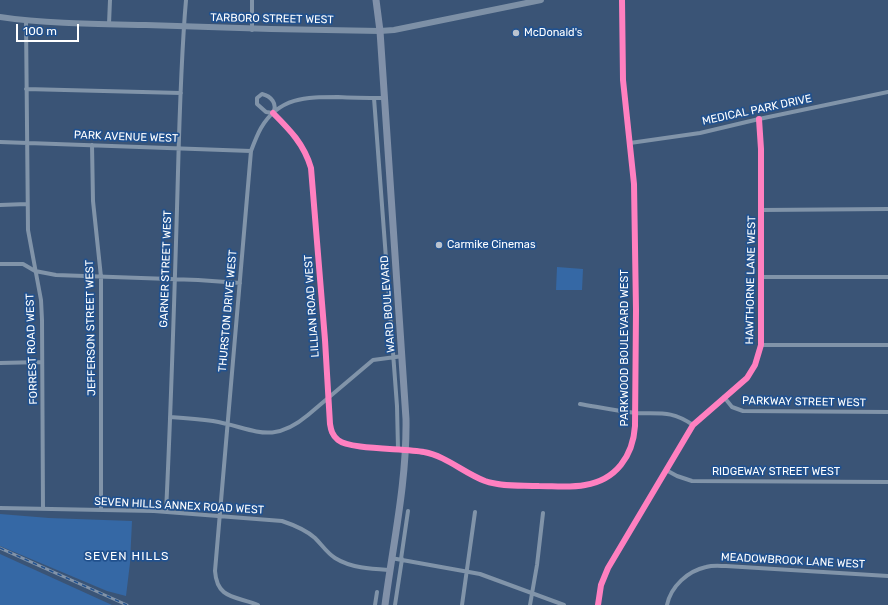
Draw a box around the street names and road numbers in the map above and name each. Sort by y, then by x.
street label: TARBORO STREET WEST [210,11,334,27]
street label: MEDICAL PARK DRIVE [701,92,813,128]
street label: PARK AVENUE WEST [74,129,178,145]
street label: GARNER STREET WEST [157,210,175,328]
street label: HAWTHORNE LANE WEST [743,215,759,345]
street label: THURSTON DRIVE WEST [216,249,240,373]
street label: LILLIAN ROAD WEST [302,254,322,358]
street label: WARD BOULEVARD [378,255,398,353]
street label: JEFFERSON STREET WEST [83,260,99,396]
street label: PARKWOOD BOULEVARD WEST [618,269,632,427]
street label: FORREST ROAD WEST [23,293,41,405]
street label: PARKWAY STREET WEST [742,394,866,410]
street label: RIDGEWAY STREET WEST [712,465,840,479]
street label: SEVEN HILLS ANNEX ROAD WEST [94,495,264,517]
street label: MEADOWBROOK LANE WEST [721,551,865,571]

